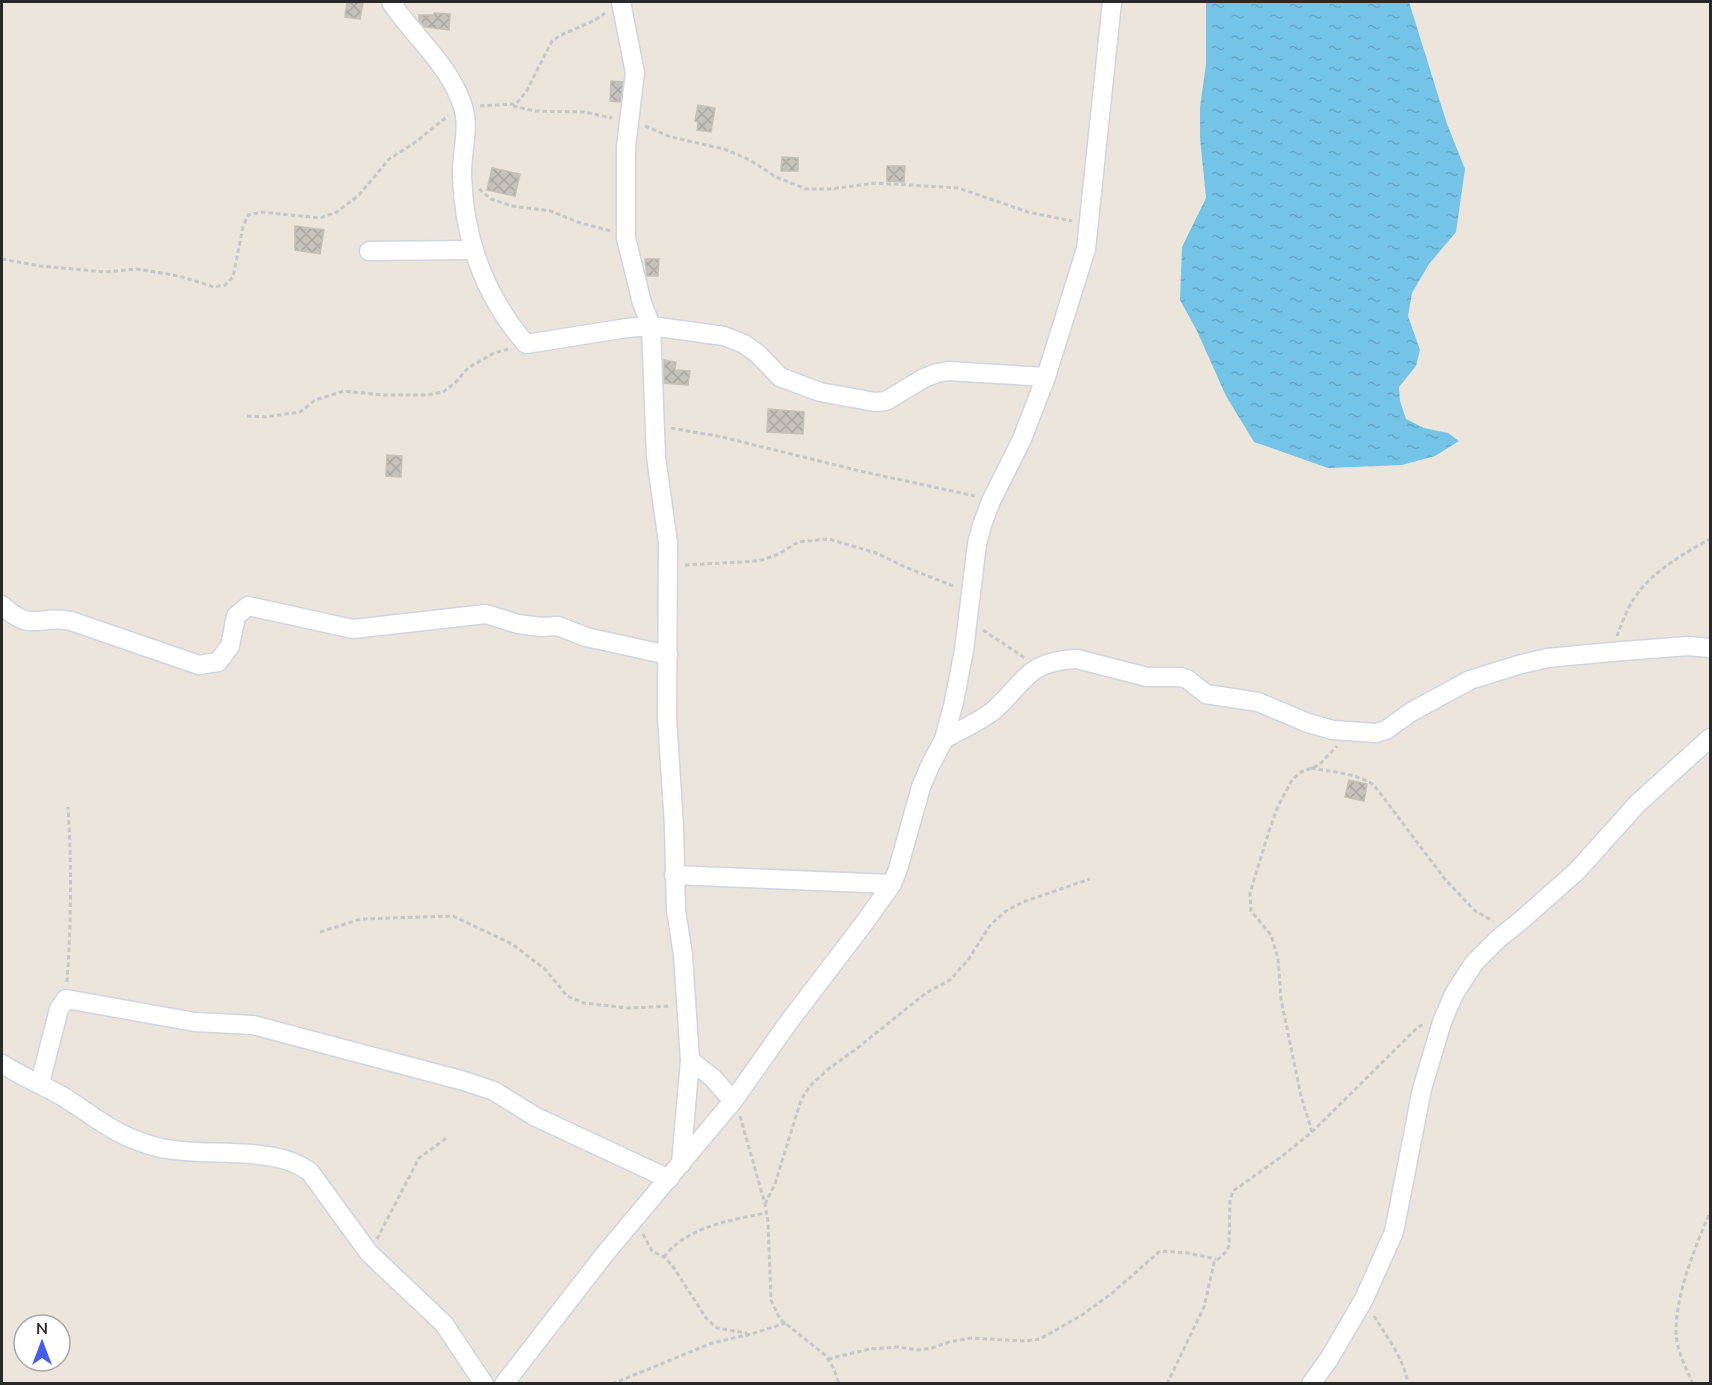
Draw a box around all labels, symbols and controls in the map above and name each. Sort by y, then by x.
north arrow [12,1313,72,1373]
text: N [36,1318,48,1340]

